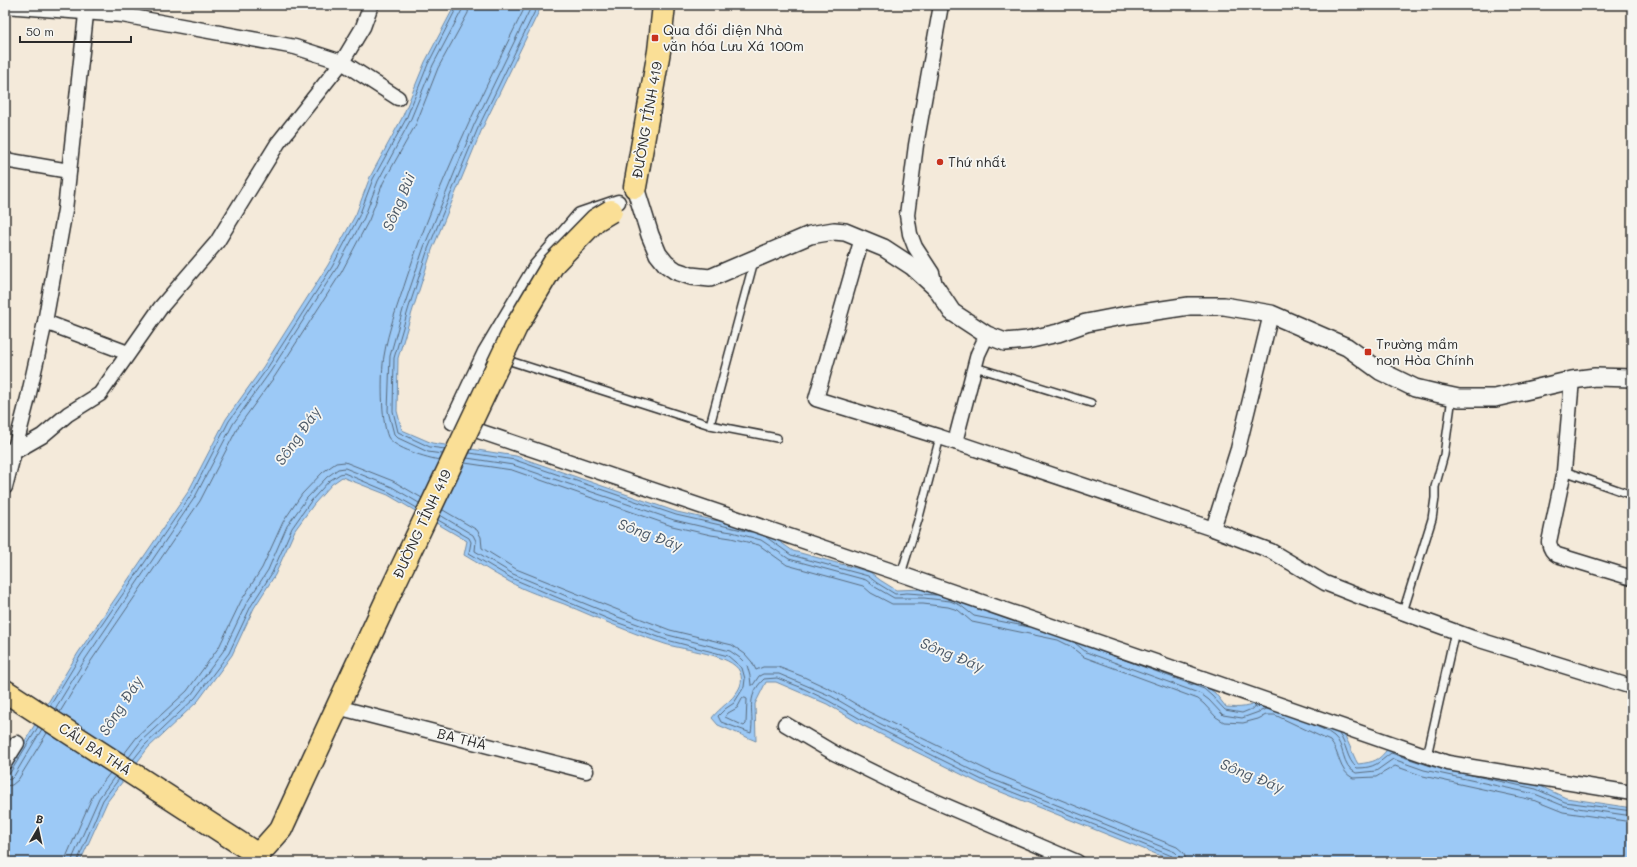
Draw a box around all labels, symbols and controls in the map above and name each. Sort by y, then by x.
scale bar [20,18,131,44]
place label: Qua đối diện Nhà văn hóa Lưu Xá 100m [663,20,804,55]
text: 50 m [26,23,54,39]
marker: Qua đối diện Nhà văn hóa Lưu Xá 100m [650,33,660,43]
street label: ĐƯỜNG TỈNH 419 [627,60,666,180]
place label: Thứ nhất [948,152,1006,171]
marker: Thứ nhất [935,157,945,167]
water label: Sông Bùi [377,169,419,234]
place label: Trường mầm non Hòa Chính [1376,334,1474,369]
marker: Trường mầm non Hòa Chính [1363,347,1373,357]
water label: Sông Đáy [270,402,325,469]
street label: ĐƯỜNG TỈNH 419 [388,466,455,581]
water label: Sông Đáy [615,513,686,555]
water label: Sông Đáy [917,632,987,676]
water label: Sông Đáy [93,672,147,739]
street label: CẦU BA THÁ [55,718,135,779]
street label: BA THÁ [435,723,489,754]
water label: Sông Đáy [1217,753,1287,797]
north arrow [18,809,58,849]
text: B [35,811,44,827]

